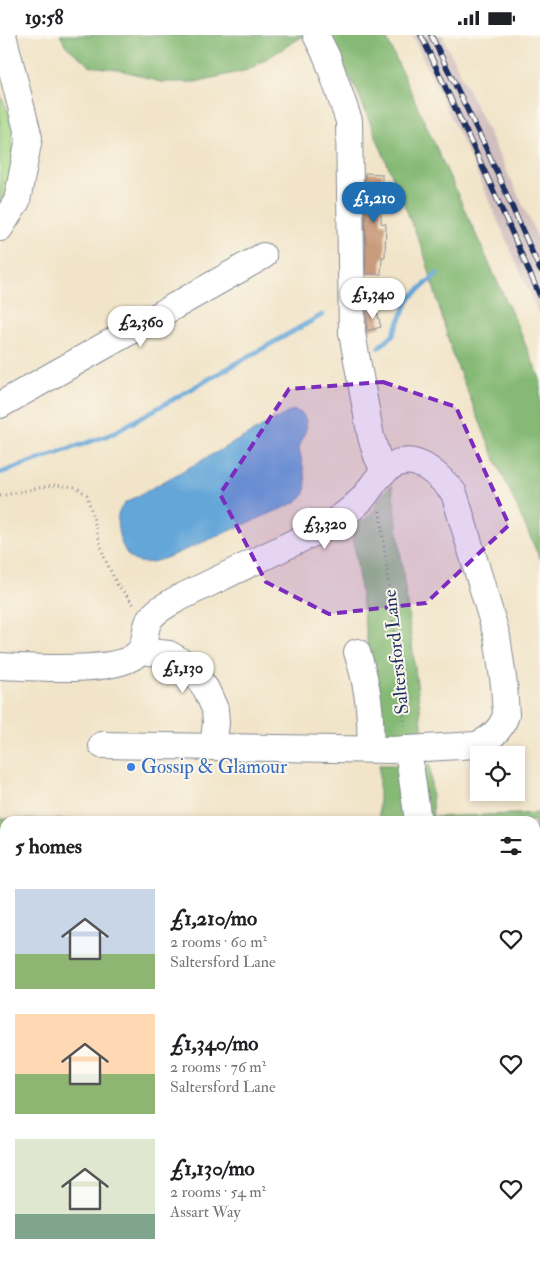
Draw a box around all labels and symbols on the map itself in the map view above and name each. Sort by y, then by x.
pin: £1,210 [333,181,415,224]
pin: £1,340 [332,277,414,320]
pin: £2,360 [100,305,182,348]
pin: £3,320 [284,507,366,550]
street label: Saltersford Lane [377,588,415,716]
pin: £1,130 [142,651,224,694]
place label: Gossip & Glamour [141,755,287,780]
marker: Gossip & Glamour [125,761,137,773]

